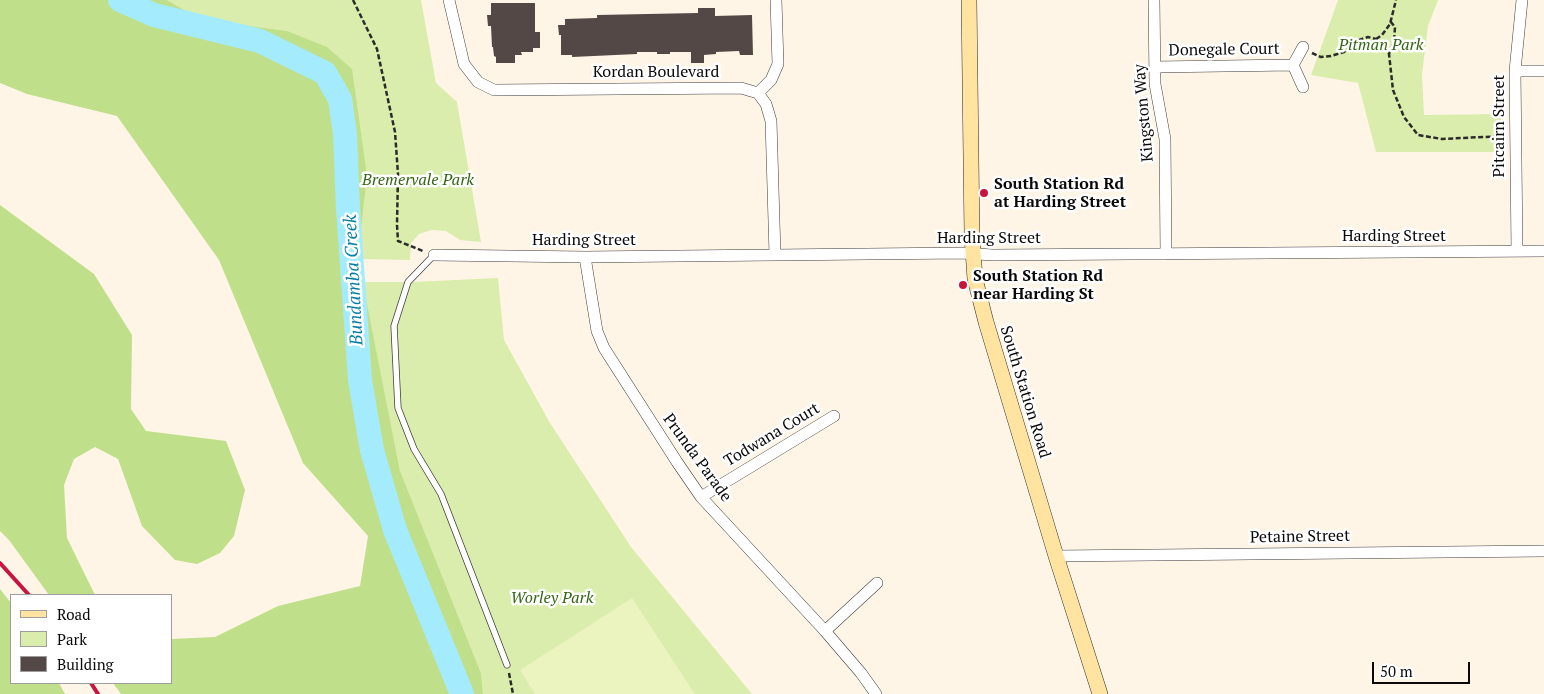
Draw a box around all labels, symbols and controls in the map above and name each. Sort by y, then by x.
park label: Pitman Park [1339,35,1423,55]
street label: Donegale Court [1168,39,1280,61]
street label: Kordan Boulevard [593,62,719,82]
street label: Kingston Way [1130,63,1158,163]
street label: Pitcairn Street [1489,75,1509,177]
park label: Bremervale Park [362,170,474,190]
place label: South Station Rd at Harding Street [994,174,1126,212]
marker: South Station Rd at Harding Street [978,187,990,199]
water label: Bundamba Creek [340,214,368,346]
street label: Harding Street [1342,226,1446,246]
street label: Harding Street [937,228,1041,248]
street label: Harding Street [532,230,636,250]
place label: South Station Rd near Harding St [973,266,1103,304]
marker: South Station Rd near Harding St [957,279,969,291]
street label: South Station Road [996,324,1054,460]
street label: Todwana Court [721,399,823,471]
street label: Prunda Parade [659,410,735,506]
street label: Petaine Street [1250,527,1350,547]
park label: Worley Park [511,588,593,608]
legend [10,594,172,684]
text: Road [57,604,90,624]
text: Park [57,629,87,649]
scale bar [1374,652,1472,684]
text: Building [57,654,114,674]
text: 50 m [1380,661,1413,681]

